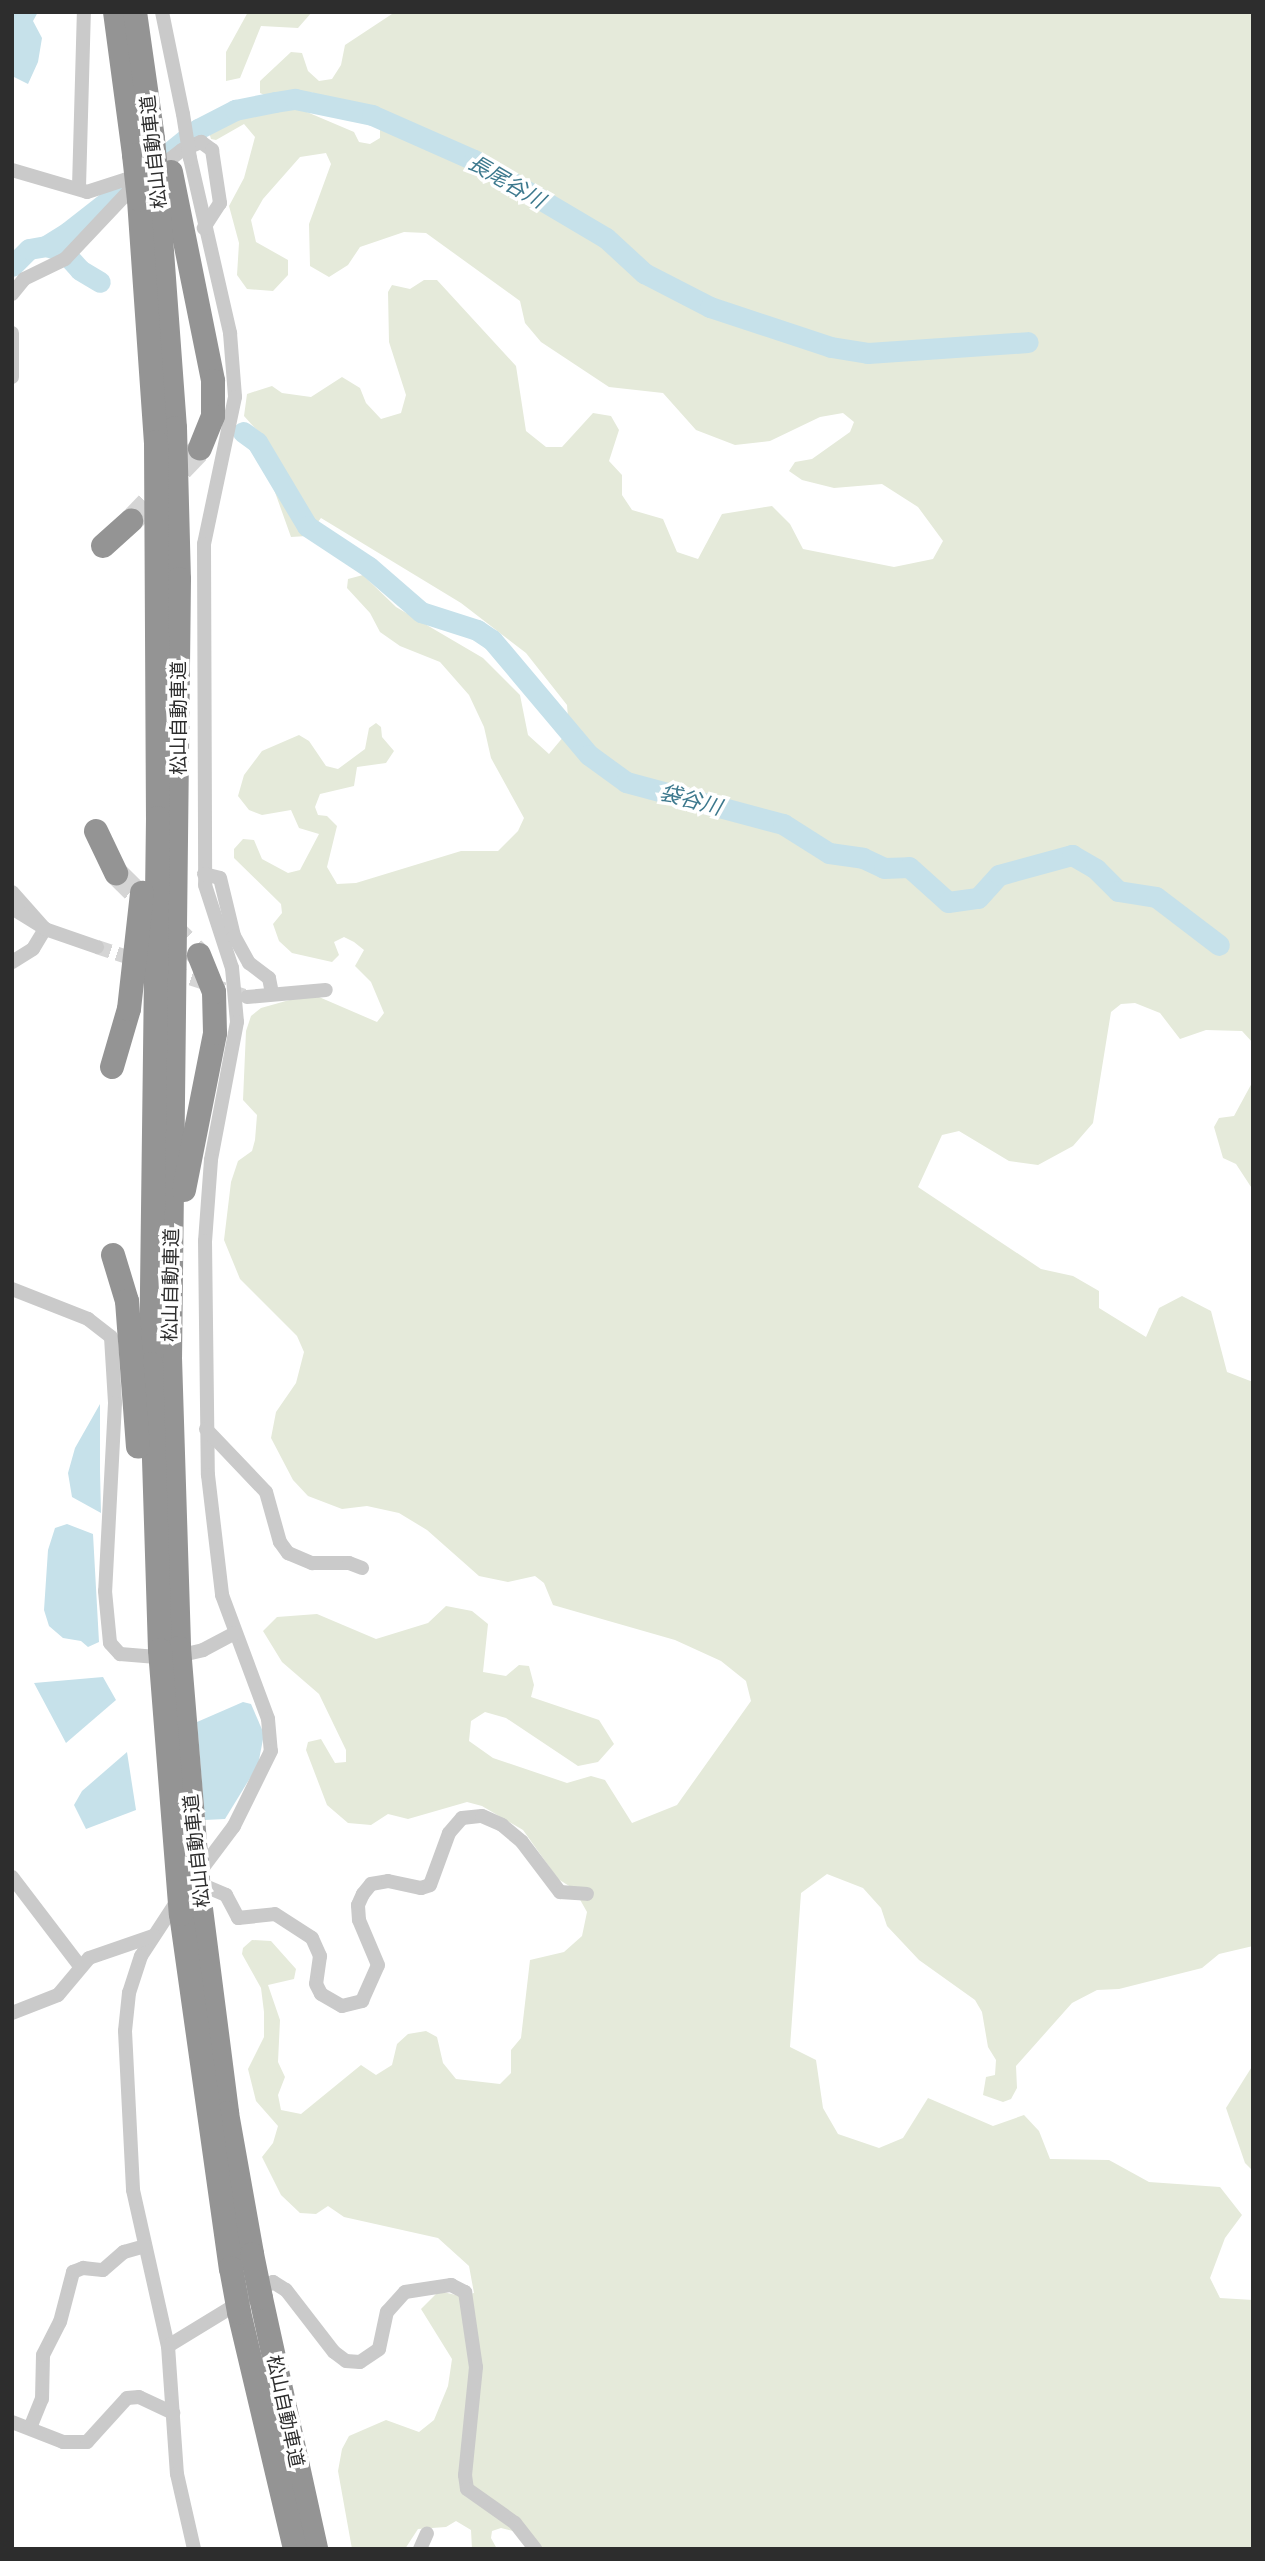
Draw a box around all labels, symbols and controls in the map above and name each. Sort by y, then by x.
street label: 松山自動車道 [136,94,170,210]
water label: 長尾谷川 [464,149,550,213]
street label: 松山自動車道 [167,661,189,775]
water label: 袋谷川 [657,779,725,819]
street label: 松山自動車道 [158,1228,182,1342]
street label: 松山自動車道 [179,1793,213,1909]
street label: 松山自動車道 [263,2353,309,2469]

